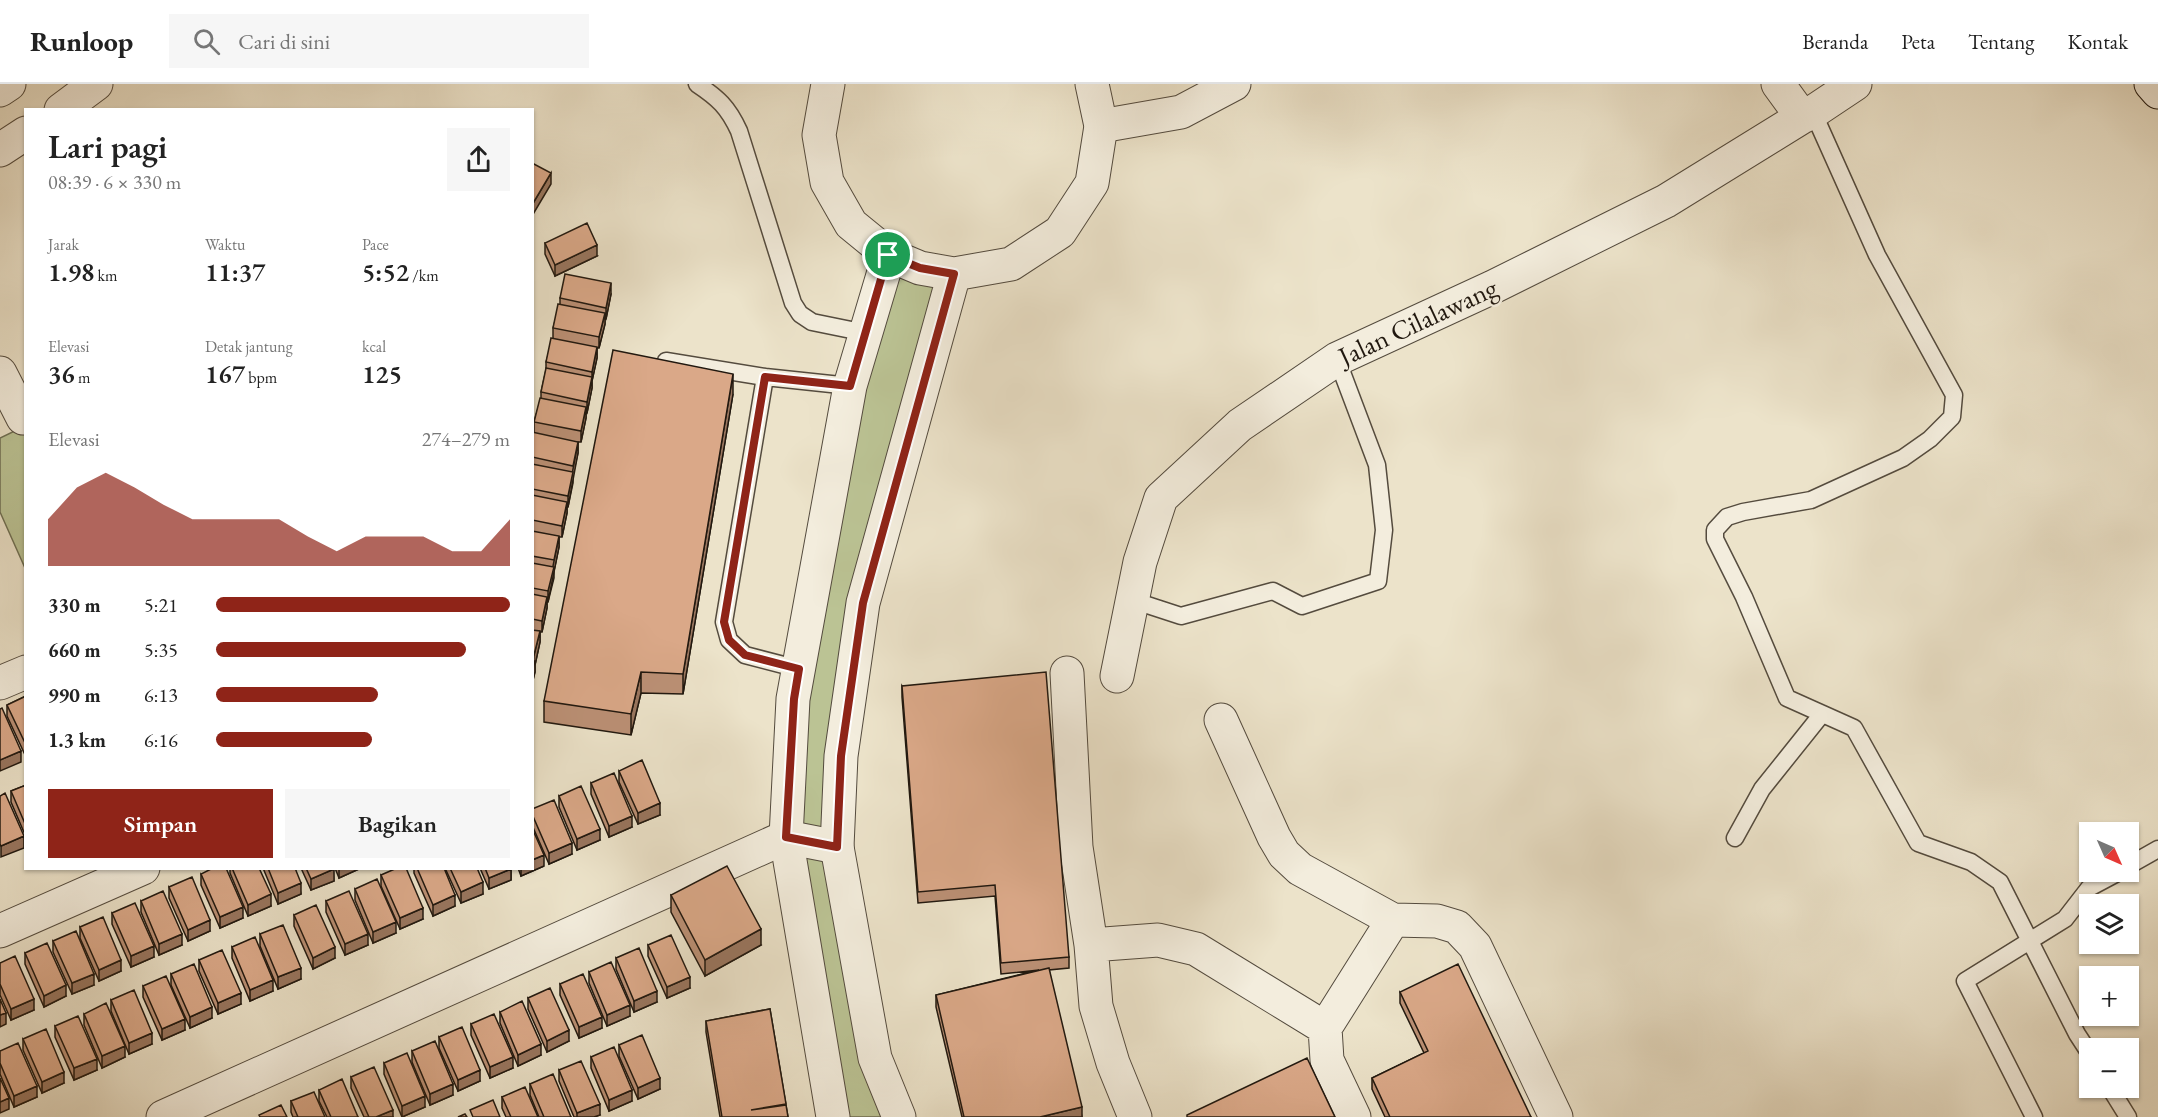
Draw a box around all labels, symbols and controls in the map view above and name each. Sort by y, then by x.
search box [169,14,589,68]
text: Runloop [30,23,133,59]
icon: search [190,25,223,58]
text: Cari di sini [238,27,330,56]
text: Beranda [1802,28,1868,55]
text: Peta [1901,28,1935,55]
text: Tentang [1968,28,2034,55]
text: Kontak [2067,28,2128,55]
text: Lari pagi [48,125,167,168]
button: share [447,128,510,191]
text: 08:39 · 6 × 330 m [48,169,181,195]
pin [862,229,913,280]
text: Jarak [48,234,79,255]
text: Waktu [205,234,245,255]
text: Pace [362,234,389,255]
icon: arrive [871,238,904,271]
text: 1.98 [48,255,94,289]
text: 11:37 [205,255,265,289]
text: 5:52 [362,255,409,289]
text: km [94,265,117,286]
text: /km [409,265,439,286]
street label: Jalan Cilalawang [1331,269,1503,374]
text: Elevasi [48,336,89,357]
text: Detak jantung [205,336,293,357]
text: kcal [362,336,386,357]
text: 36 [48,357,75,391]
text: 167 [205,357,245,391]
text: 125 [362,357,402,391]
text: m [75,367,90,388]
text: bpm [245,367,277,388]
text: Elevasi [48,426,100,452]
text: 274–279 m [422,426,510,452]
text: 330 m [48,592,101,618]
text: 5:21 [144,592,178,618]
text: 660 m [48,637,101,663]
text: 5:35 [144,637,178,663]
text: 990 m [48,682,101,708]
text: 6:13 [144,682,178,708]
text: 1.3 km [48,727,106,753]
text: 6:16 [144,727,178,753]
button: Simpan [48,789,273,858]
button: Bagikan [285,789,510,858]
north arrow [2079,822,2139,882]
map controls [2079,822,2139,1098]
button: layers [2079,894,2139,954]
button: + [2079,966,2139,1026]
button: − [2079,1038,2139,1098]

